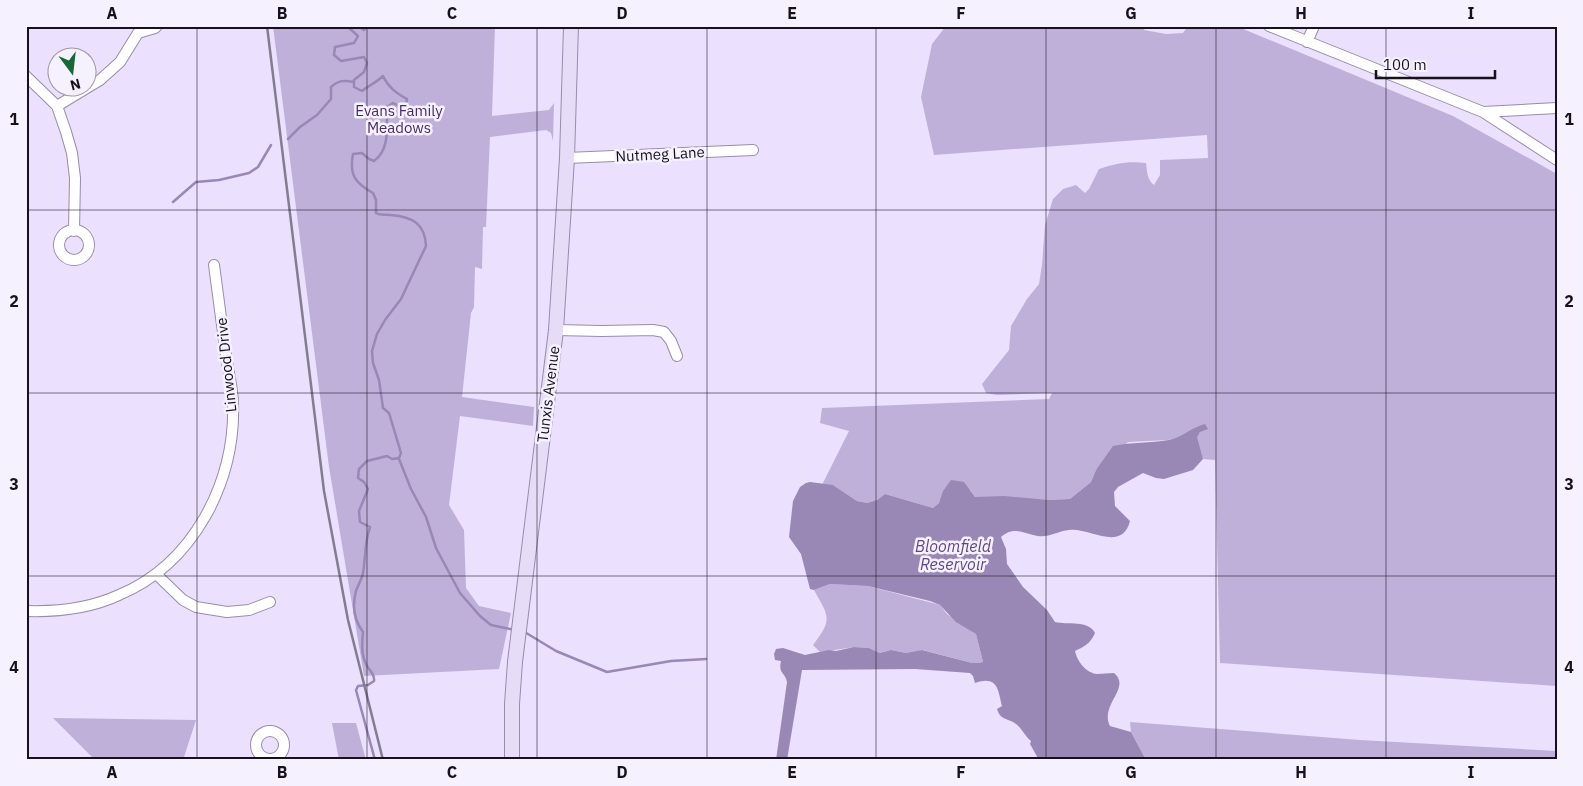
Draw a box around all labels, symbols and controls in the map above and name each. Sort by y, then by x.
text: A [107,3,118,23]
text: B [277,3,288,23]
text: C [447,3,457,23]
text: D [616,3,628,23]
text: E [787,3,797,23]
text: F [956,3,966,23]
text: G [1125,3,1137,23]
text: H [1295,3,1307,23]
text: I [1468,3,1475,23]
north arrow [48,48,98,98]
scale bar [1376,48,1494,80]
text: 100 m [1383,55,1427,74]
text: N [68,75,83,95]
park label: Evans Family Meadows [355,101,443,137]
text: 1 [9,109,19,129]
text: 1 [1564,109,1574,129]
street label: Nutmeg Lane [615,142,705,166]
text: 2 [9,291,19,311]
text: 2 [1564,291,1574,311]
street label: Linwood Drive [212,317,240,413]
street label: Tunxis Avenue [533,345,563,443]
text: 3 [9,474,19,494]
text: 3 [1564,474,1574,494]
water label: Bloomfield Reservoir [915,536,992,574]
text: 4 [9,657,19,677]
text: 4 [1564,657,1574,677]
text: A [107,762,118,782]
text: B [277,762,288,782]
text: C [447,762,457,782]
text: D [616,762,628,782]
text: E [787,762,797,782]
text: F [956,762,966,782]
text: G [1125,762,1137,782]
text: H [1295,762,1307,782]
text: I [1468,762,1475,782]

